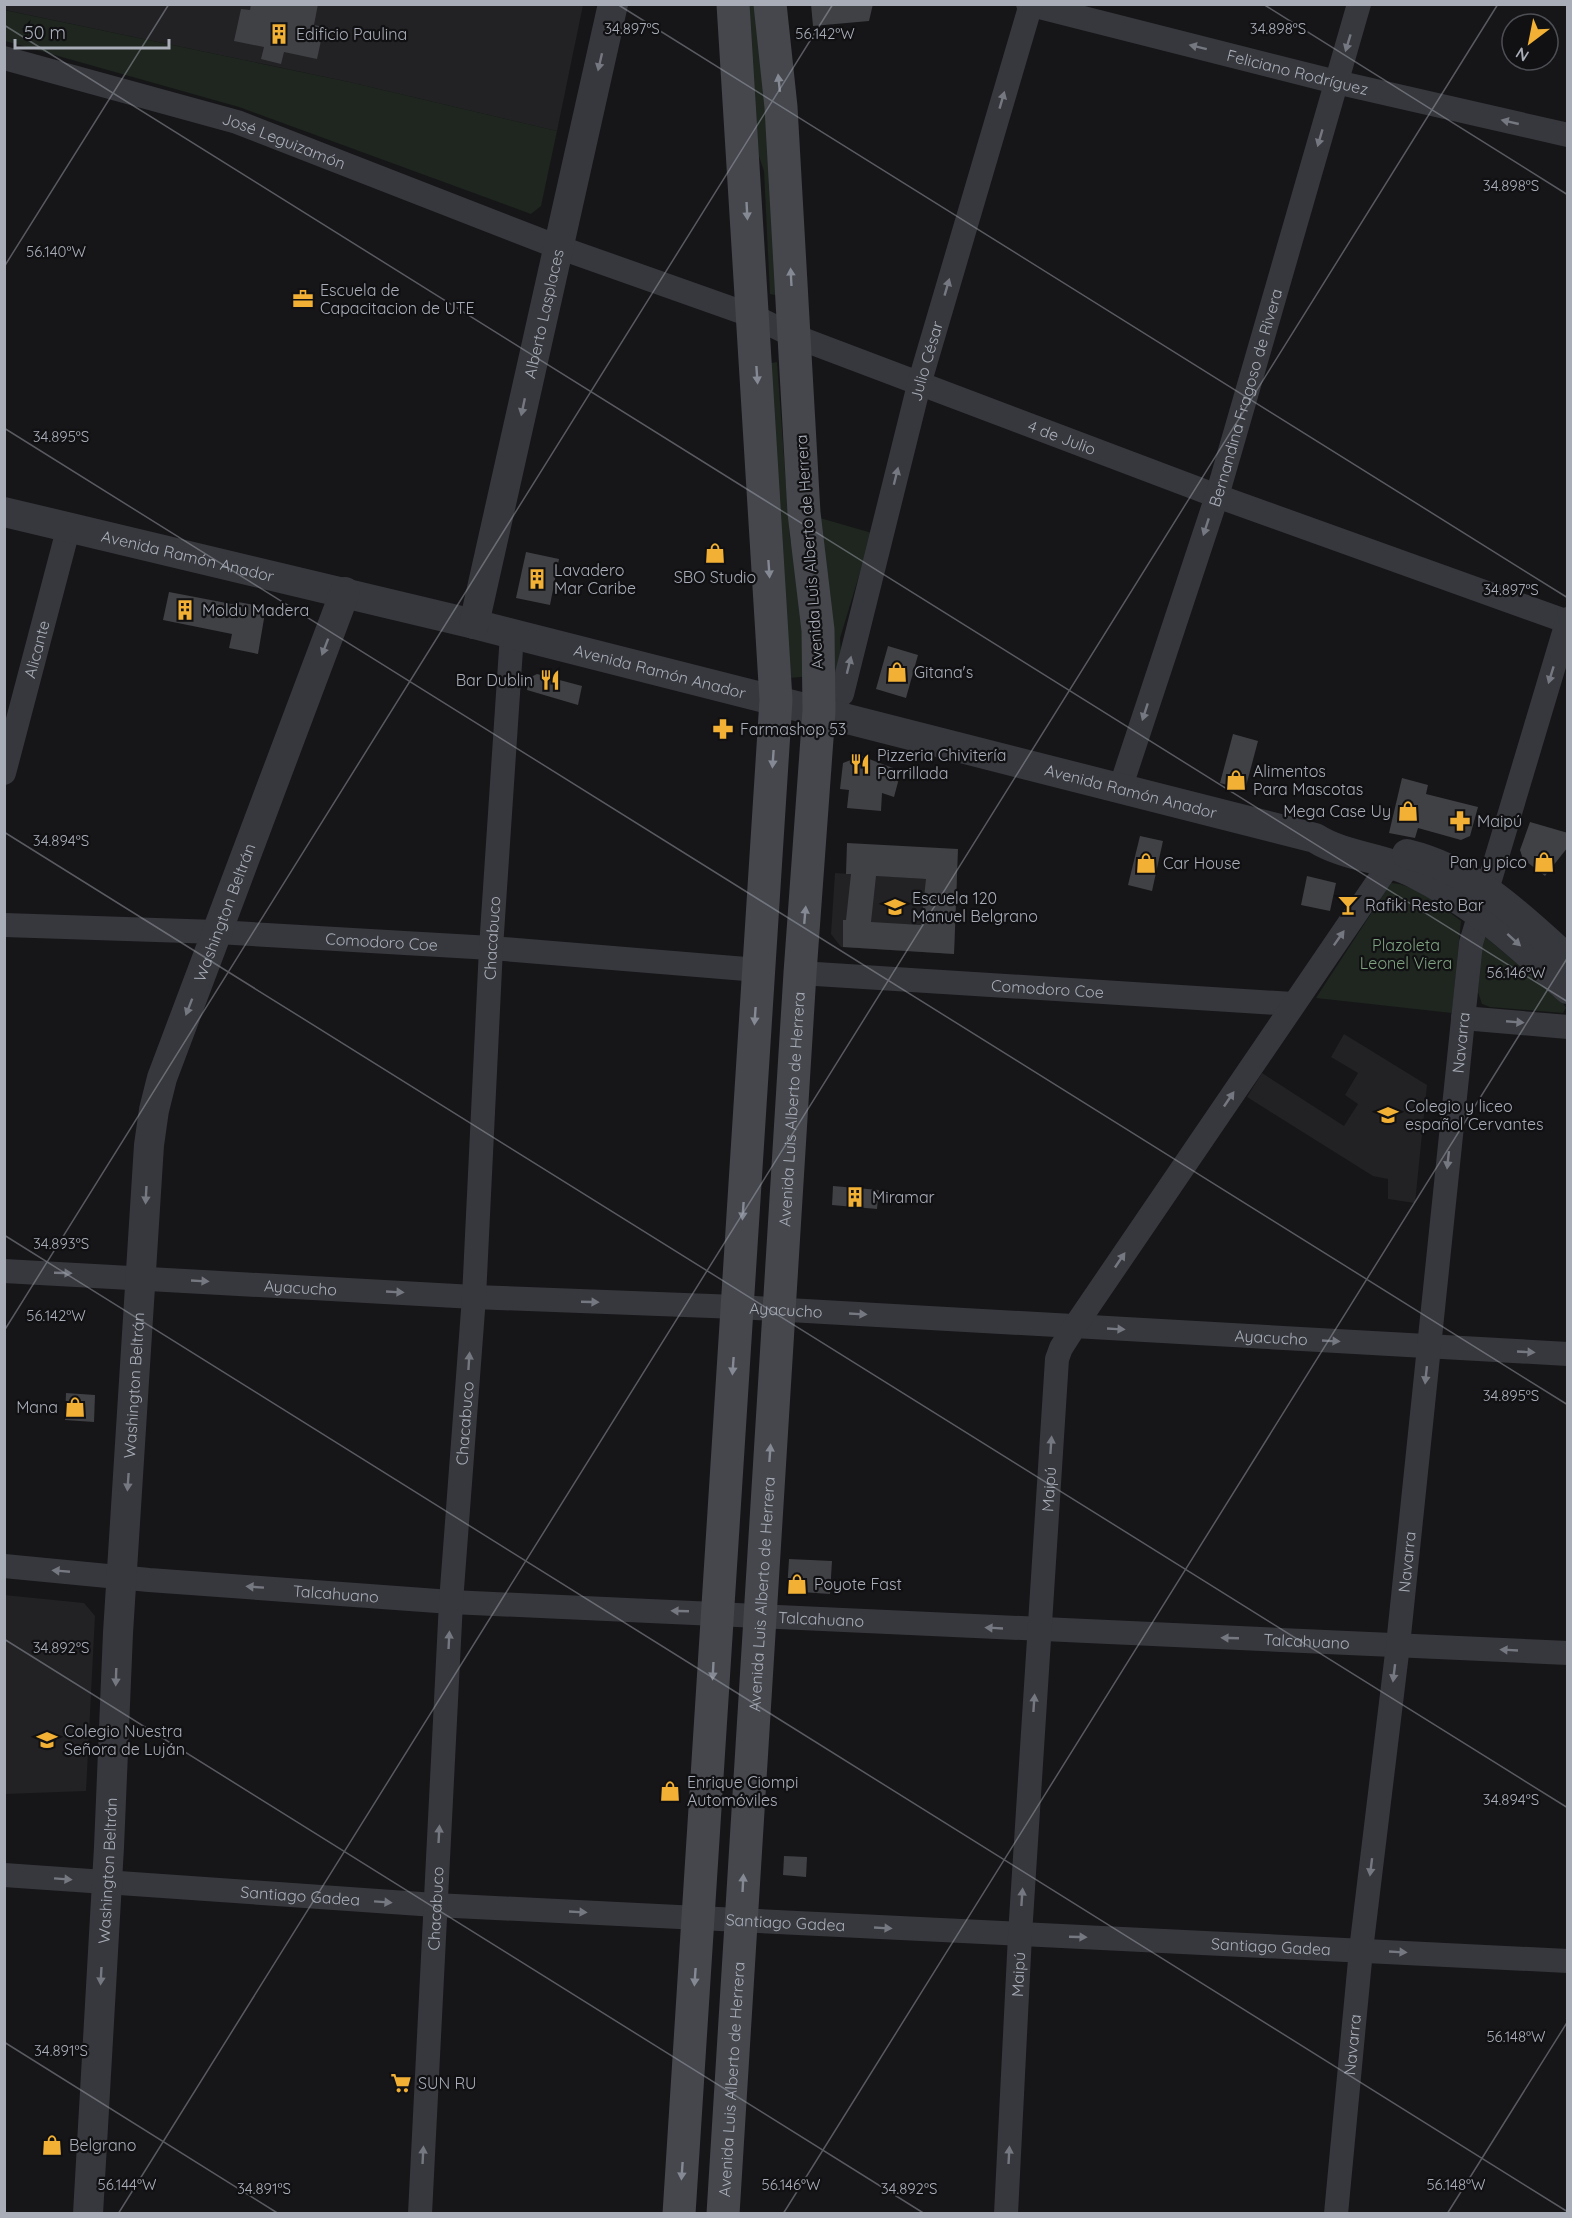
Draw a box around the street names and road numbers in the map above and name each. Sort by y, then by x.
street label: Feliciano Rodríguez [1225,45,1370,99]
street label: José Leguizamón [220,108,348,173]
street label: Alberto Lasplaces [519,247,568,380]
street label: Bernandina Fragoso de Rivera [1204,286,1286,509]
street label: Julio César [905,319,947,403]
street label: 4 de Julio [1025,415,1099,459]
street label: Avenida Luis Alberto de Herrera [791,434,827,670]
street label: Avenida Ramón Anador [99,526,276,586]
street label: Alicante [19,618,54,680]
street label: Avenida Ramón Anador [572,640,748,703]
street label: Avenida Ramón Anador [1043,760,1219,823]
street label: Washington Beltrán [189,840,259,984]
street label: Chacabuco [479,895,504,981]
street label: Comodoro Coe [325,928,438,955]
street label: Comodoro Coe [991,975,1104,1002]
street label: Avenida Luis Alberto de Herrera [774,991,809,1227]
street label: Navarra [1448,1011,1474,1074]
street label: Ayacucho [263,1275,338,1299]
street label: Ayacucho [749,1298,823,1322]
street label: Washington Beltrán [119,1312,148,1459]
street label: Ayacucho [1234,1325,1308,1349]
street label: Chacabuco [451,1381,478,1466]
street label: Maipú [1037,1466,1060,1512]
street label: Avenida Luis Alberto de Herrera [744,1476,779,1712]
street label: Navarra [1394,1530,1420,1593]
street label: Talcahuano [292,1581,380,1607]
street label: Talcahuano [778,1607,865,1631]
street label: Talcahuano [1263,1629,1350,1653]
street label: Washington Beltrán [93,1797,121,1944]
street label: Chacabuco [423,1866,448,1951]
street label: Santiago Gadea [240,1881,361,1910]
street label: Santiago Gadea [725,1909,846,1935]
street label: Santiago Gadea [1211,1933,1331,1959]
street label: Maipú [1007,1951,1029,1997]
street label: Avenida Luis Alberto de Herrera [714,1961,749,2197]
street label: Navarra [1339,2013,1365,2076]

